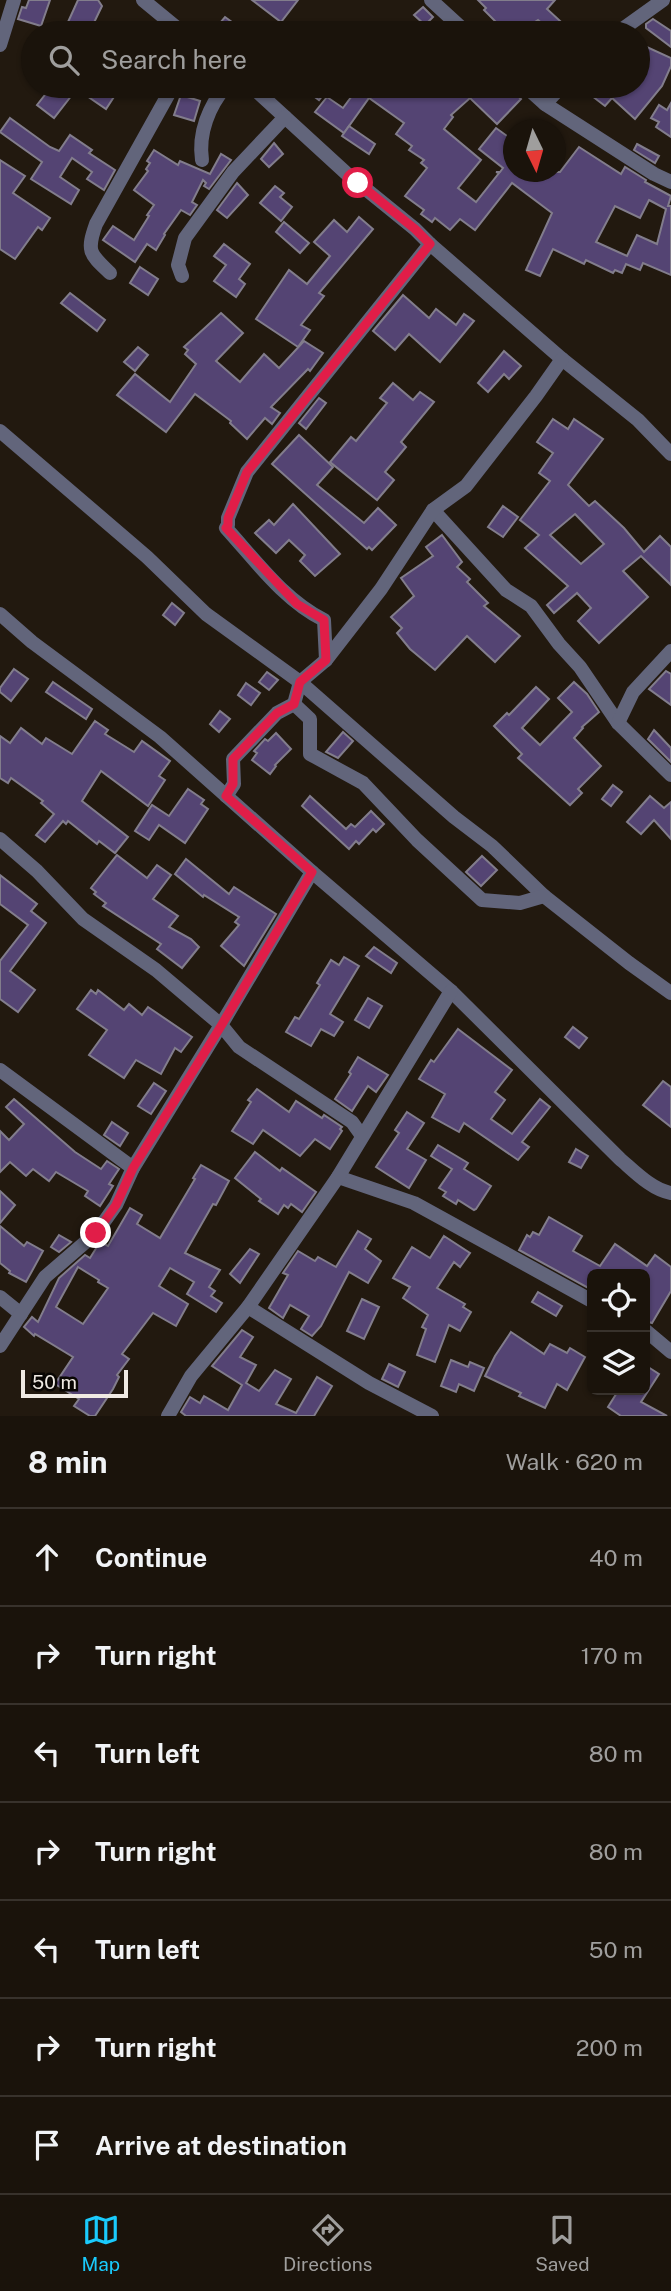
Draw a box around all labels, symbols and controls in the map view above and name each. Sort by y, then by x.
search box [21,21,650,98]
icon: search [45,41,83,79]
text: Search here [101,44,247,75]
north arrow [503,119,566,182]
route start [342,167,373,198]
route end [80,1217,111,1248]
map controls [587,1269,650,1395]
button: locate [587,1269,650,1332]
button: layers [587,1332,650,1395]
scale bar [21,1367,128,1399]
text: 50 m [32,1371,77,1393]
text: 8 min [28,1444,108,1480]
text: Walk · 620 m [506,1448,643,1475]
icon: ahead [28,1538,66,1576]
text: Continue [95,1542,207,1573]
text: 40 m [589,1544,643,1571]
icon: right [28,1636,66,1674]
text: Turn right [95,1640,217,1671]
text: 170 m [581,1642,643,1669]
icon: left [28,1734,66,1772]
text: Turn left [95,1738,200,1769]
text: 80 m [589,1740,643,1767]
icon: right [28,1832,66,1870]
text: Turn right [95,1836,217,1867]
text: 80 m [589,1838,643,1865]
icon: left [28,1930,66,1968]
text: Turn left [95,1934,200,1965]
text: 50 m [589,1936,643,1963]
icon: right [28,2028,66,2066]
text: Turn right [95,2032,217,2063]
text: 200 m [576,2034,643,2061]
icon: arrive [28,2126,66,2164]
text: Arrive at destination [95,2130,347,2161]
tab: Map [81,2211,120,2275]
tab: Directions [283,2211,372,2275]
tab: Saved [535,2211,590,2275]

